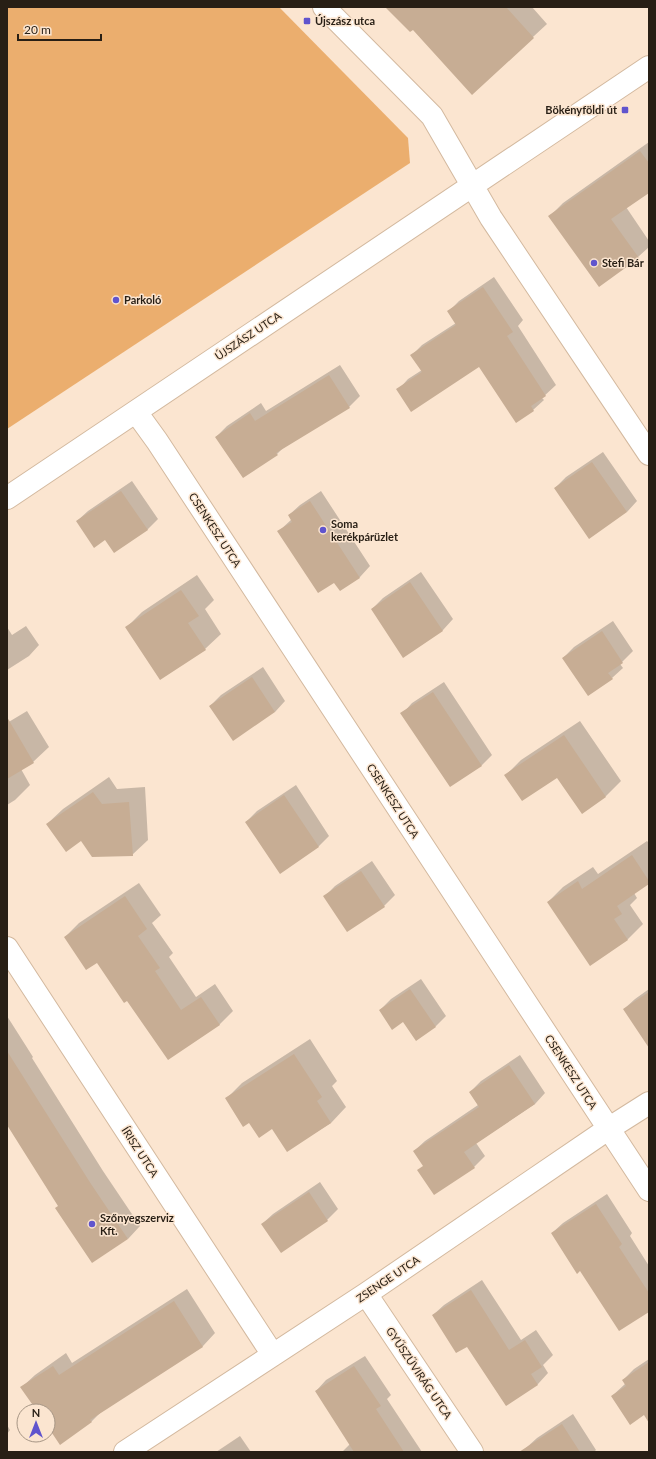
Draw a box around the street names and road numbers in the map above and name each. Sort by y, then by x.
street label: ÚJSZÁSZ UTCA [212,308,284,362]
street label: CSENKESZ UTCA [187,490,245,570]
street label: CSENKESZ UTCA [365,761,423,841]
street label: CSENKESZ UTCA [543,1032,601,1112]
street label: ÍRISZ UTCA [119,1124,162,1180]
street label: ZSENGE UTCA [354,1252,422,1305]
street label: GYŰSZŰVIRÁG UTCA [384,1324,455,1422]

